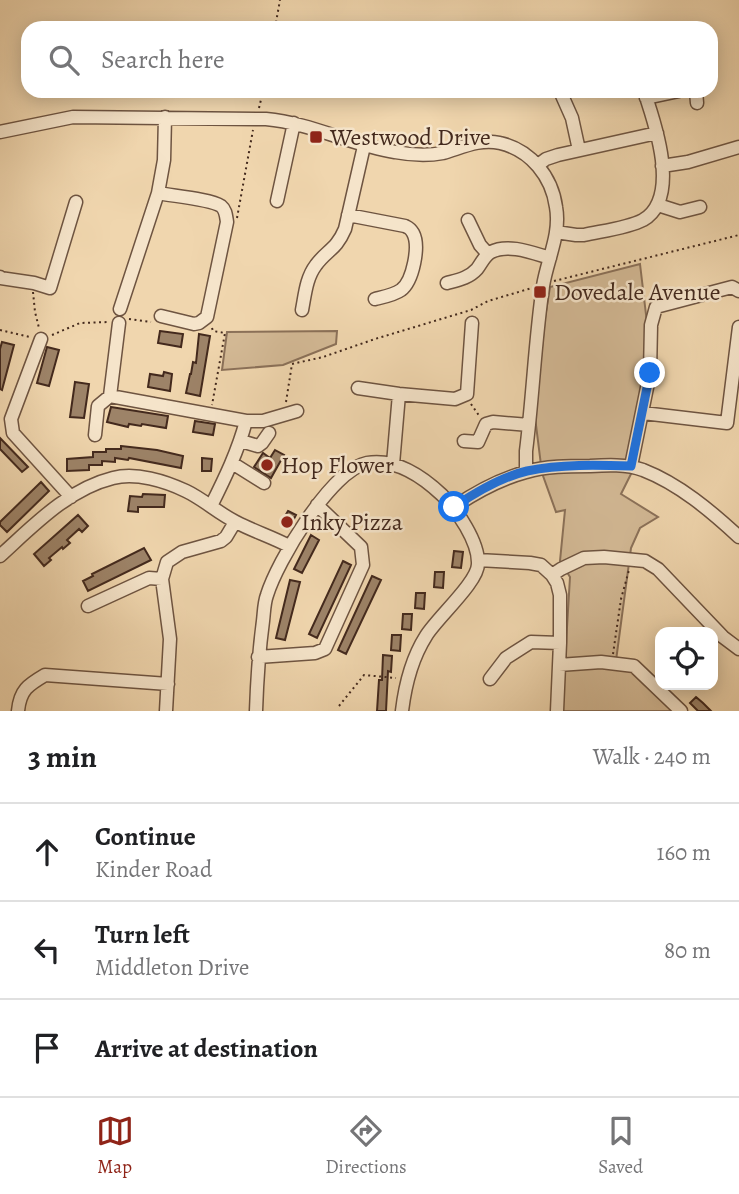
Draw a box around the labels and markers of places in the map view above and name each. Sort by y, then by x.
place label: Westwood Drive [329,121,491,153]
marker: Westwood Drive [308,129,324,145]
place label: Dovedale Avenue [554,276,720,308]
marker: Dovedale Avenue [532,284,548,300]
place label: Hop Flower [281,449,394,481]
marker: Hop Flower [259,457,275,473]
place label: Inky Pizza [301,506,404,538]
marker: Inky Pizza [279,514,295,530]

